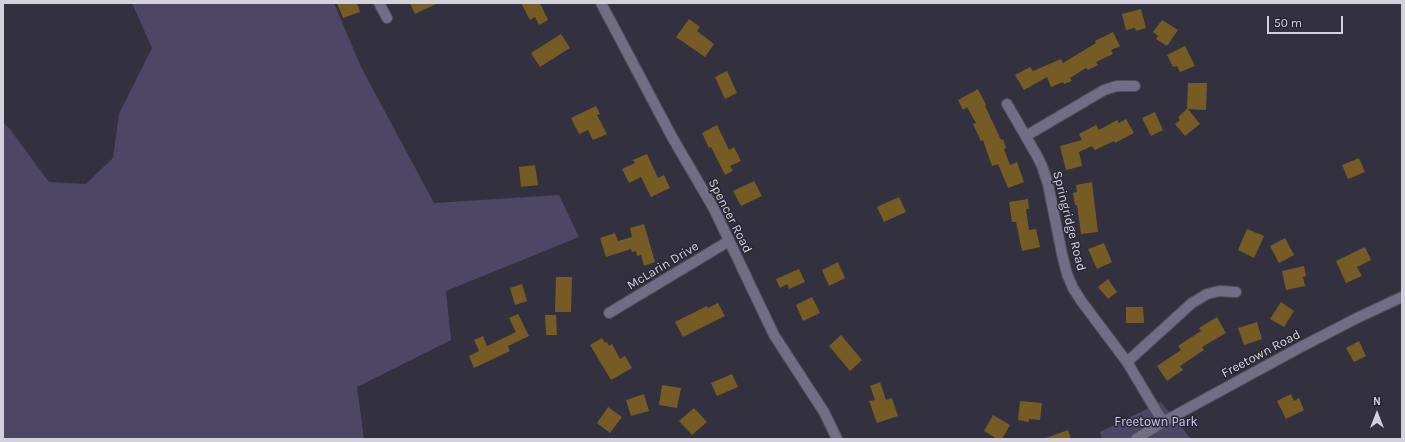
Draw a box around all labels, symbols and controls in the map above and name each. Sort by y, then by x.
scale bar [1269,8,1345,34]
text: 50 m [1274,16,1302,30]
street label: Springridge Road [1049,169,1089,273]
street label: Spencer Road [705,176,755,256]
street label: McLarin Drive [624,239,702,293]
street label: Freetown Road [1219,327,1303,381]
north arrow [1357,394,1397,434]
text: N [1373,395,1381,408]
park label: Freetown Park [1114,414,1198,430]

